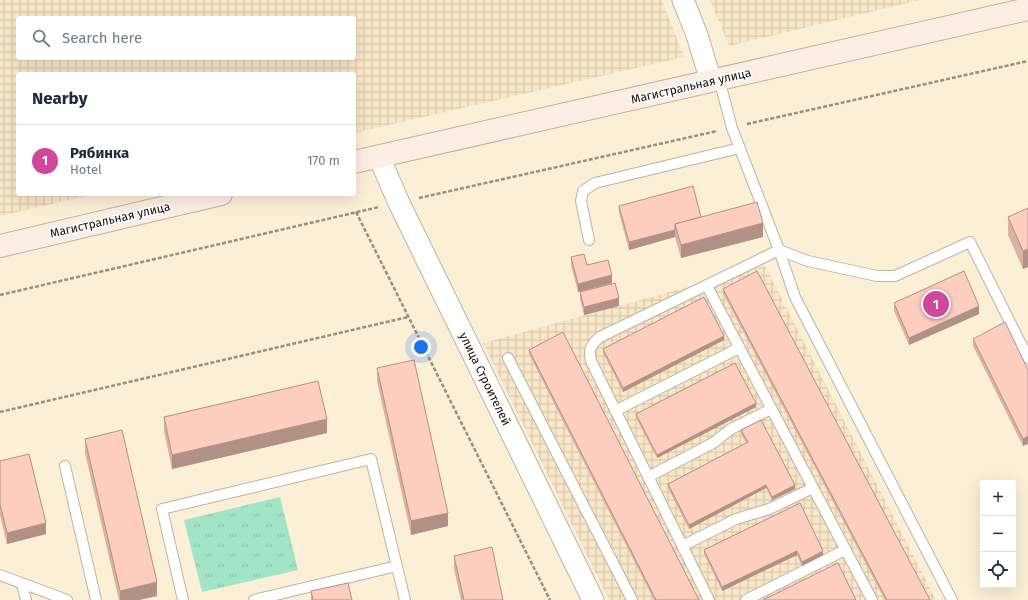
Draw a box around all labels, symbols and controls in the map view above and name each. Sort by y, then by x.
search box [16,16,356,60]
icon: search [30,27,52,49]
text: Search here [62,29,142,47]
street label: Магистральная улица [630,65,752,107]
text: Nearby [32,88,87,109]
text: Рябинка [70,144,129,162]
text: 1 [42,153,48,168]
text: 170 m [307,153,340,168]
text: Hotel [70,162,102,177]
street label: Магистральная улица [49,199,171,241]
pin: 1 [923,289,949,319]
street label: улица Строителей [456,330,514,428]
your location [411,337,431,357]
map controls [980,480,1016,588]
button: + [980,480,1016,516]
button: − [980,516,1016,552]
button: locate [980,552,1016,588]

